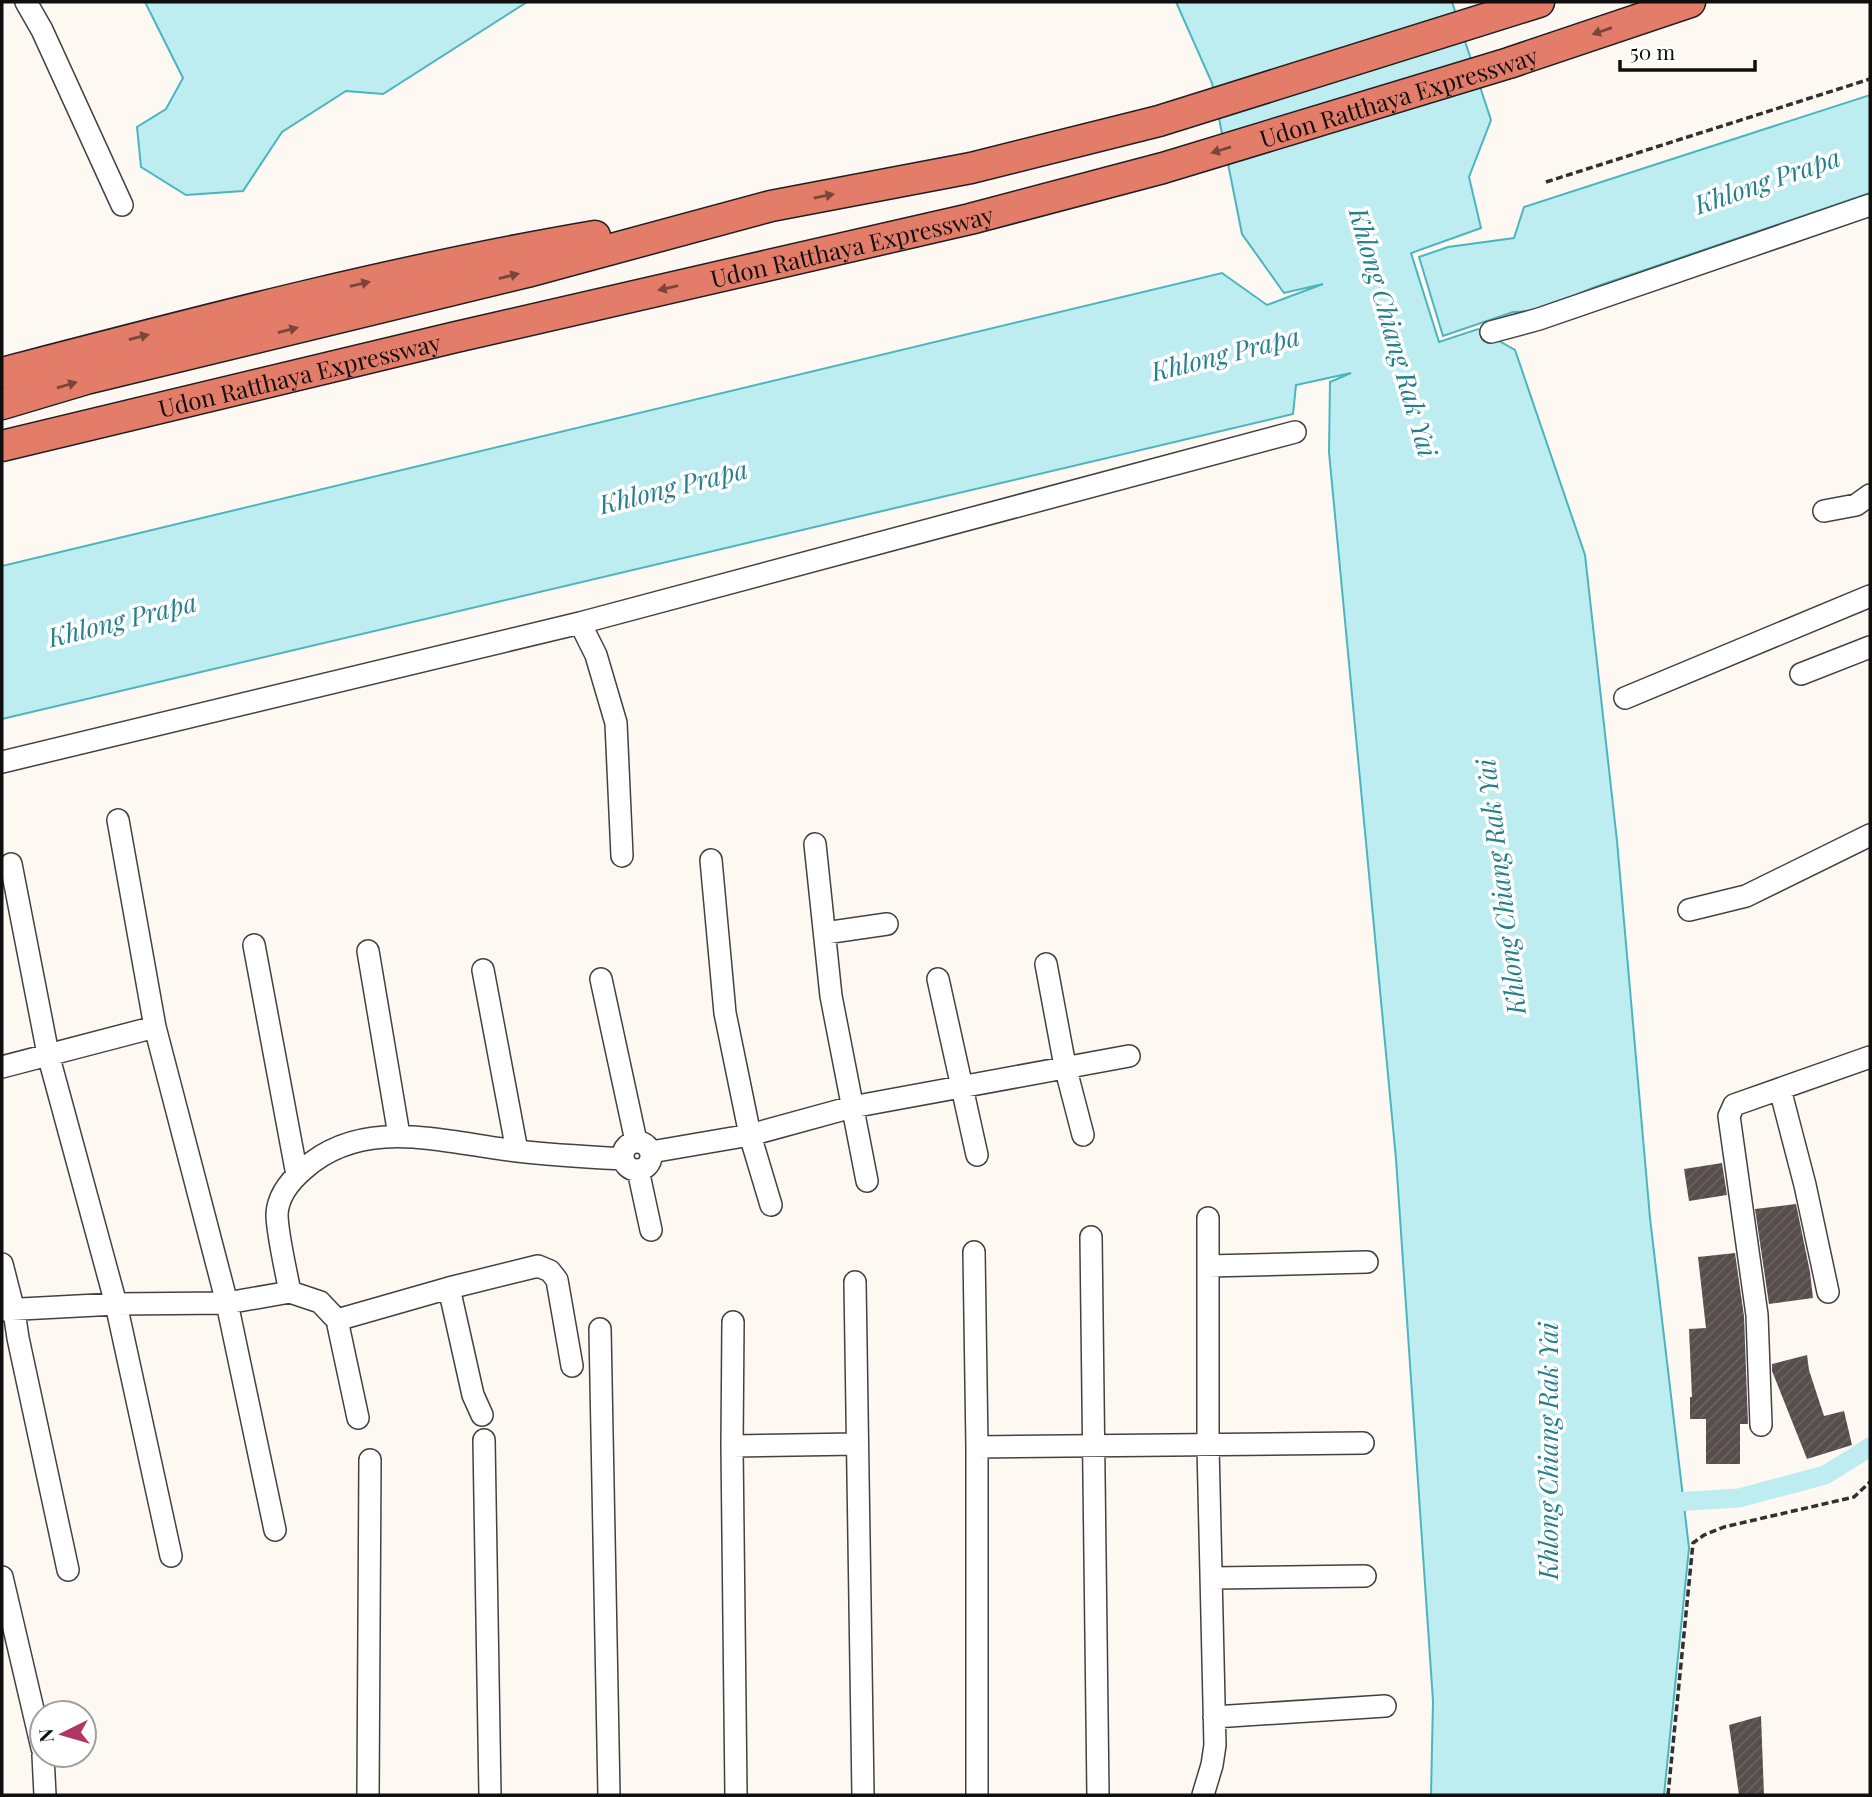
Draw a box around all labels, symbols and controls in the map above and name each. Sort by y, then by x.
one-way arrow [1591,27,1612,37]
scale bar [1620,28,1755,72]
text: 50 m [1630,37,1676,65]
street label: Udon Ratthaya Expressway [1255,38,1542,154]
water label: Khlong Prapa [1688,139,1845,222]
one-way arrow [1210,146,1231,156]
one-way arrow [813,190,835,201]
street label: Udon Ratthaya Expressway [707,198,997,294]
water label: Khlong Chiang Rak Yai [1341,202,1447,462]
one-way arrow [498,270,520,281]
one-way arrow [349,279,371,290]
one-way arrow [657,283,679,294]
water label: Khlong Prapa [1146,318,1303,389]
street label: Udon Ratthaya Expressway [155,325,444,424]
one-way arrow [277,325,299,336]
one-way arrow [129,332,150,342]
one-way arrow [57,379,78,389]
water label: Khlong Prapa [594,451,751,522]
water label: Khlong Prapa [43,584,200,655]
water label: Khlong Chiang Rak Yai [1467,756,1533,1018]
water label: Khlong Chiang Rak Yai [1530,1321,1565,1581]
north arrow [28,1699,98,1769]
text: N [31,1727,59,1744]

